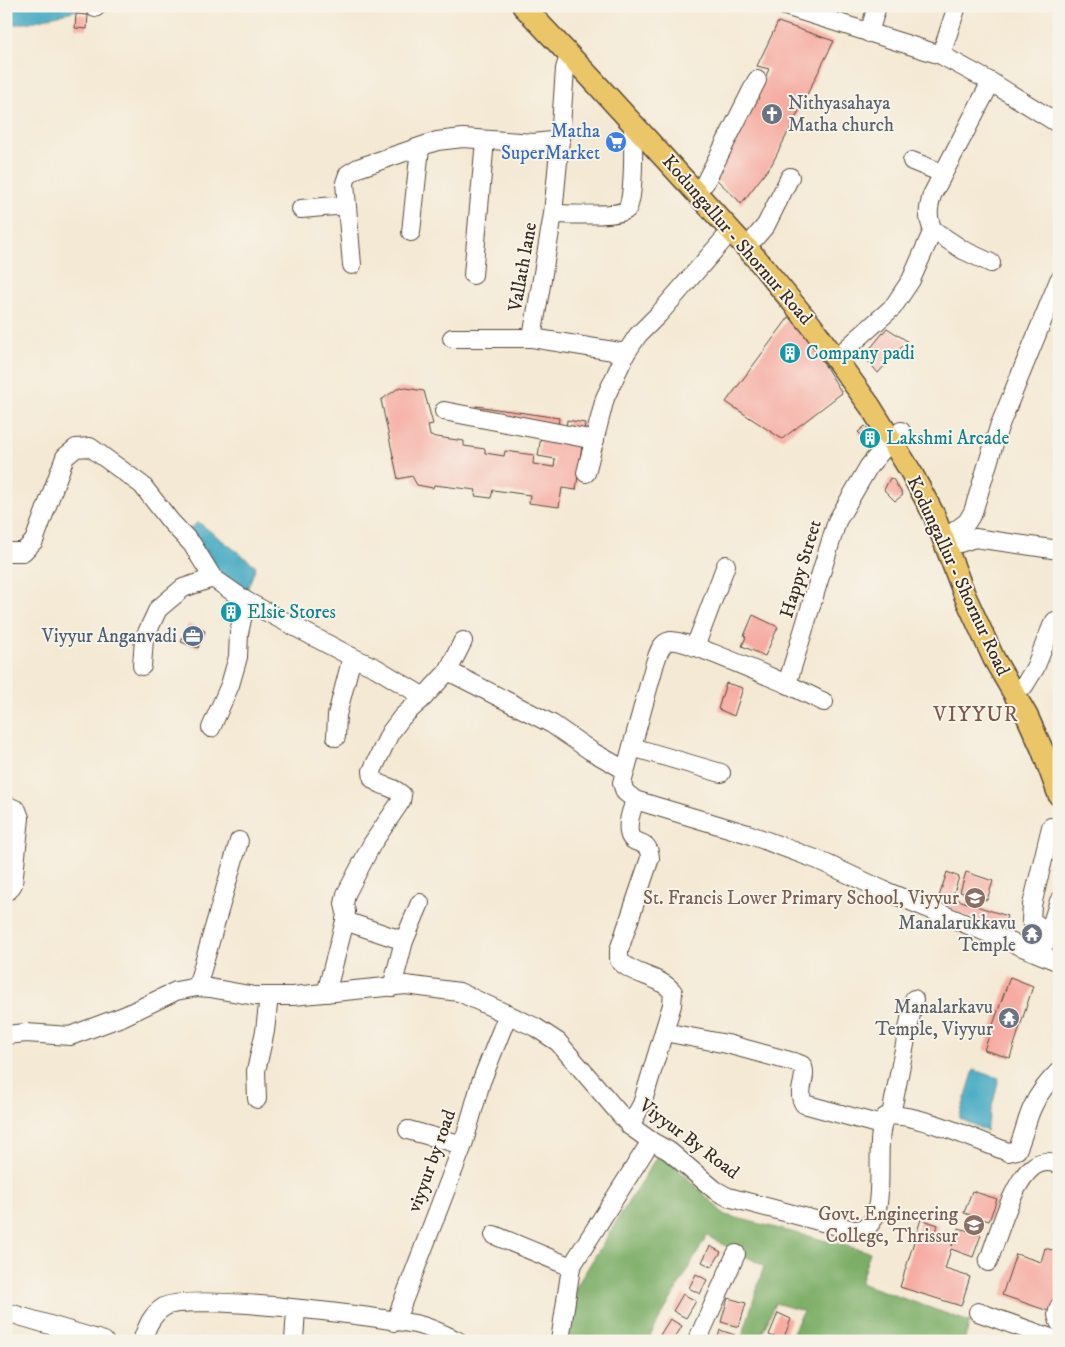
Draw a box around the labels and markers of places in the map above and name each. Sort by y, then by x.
place label: Nithyasahaya Matha church [788,92,894,137]
church icon: Nithyasahaya Matha church [760,102,784,126]
place label: Matha SuperMarket [501,120,600,165]
supermarket icon: Matha SuperMarket [604,130,628,154]
building icon: Company padi [778,341,802,365]
place label: Company padi [806,342,915,365]
building icon: Lakshmi Arcade [858,426,882,450]
place label: Lakshmi Arcade [886,427,1010,450]
building icon: Elsie Stores [219,600,243,624]
place label: Elsie Stores [247,601,336,624]
office icon: Viyyur Anganvadi [181,624,205,648]
place label: Viyyur Anganvadi [41,625,177,648]
school or university icon: St. Francis Lower Primary School, Viyyur [963,886,987,910]
place label: St. Francis Lower Primary School, Viyyur [643,887,959,910]
place label: Manalarukkavu Temple [898,912,1016,957]
temple icon: Manalarukkavu Temple [1020,922,1044,946]
place label: Manalarkavu Temple, Viyyur [875,996,993,1041]
temple icon: Manalarkavu Temple, Viyyur [997,1006,1021,1030]
place label: Govt. Engineering College, Thrissur [818,1203,959,1248]
school or university icon: Govt. Engineering College, Thrissur [962,1213,986,1237]

